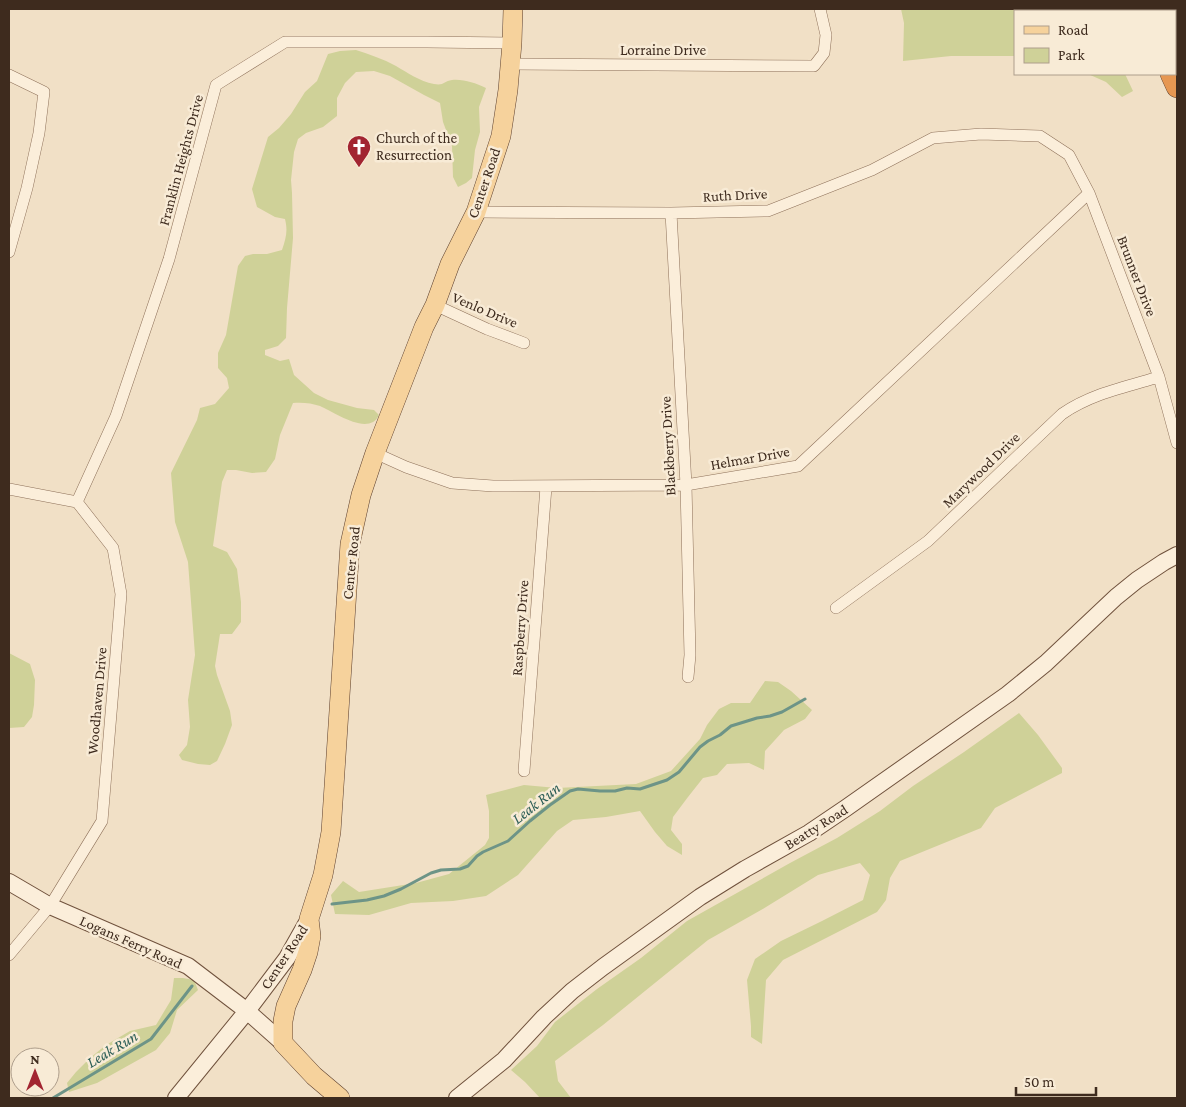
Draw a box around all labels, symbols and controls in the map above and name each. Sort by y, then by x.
legend [1014,10,1176,75]
text: Road [1058,22,1089,38]
street label: Lorraine Drive [620,42,707,58]
text: Park [1058,47,1085,63]
street label: Franklin Heights Drive [156,92,207,228]
place label: Church of the Resurrection [376,130,458,163]
church icon: Church of the Resurrection [346,134,372,168]
street label: Center Road [464,146,504,220]
street label: Ruth Drive [702,185,768,205]
street label: Brunner Drive [1114,233,1160,319]
street label: Venlo Drive [450,289,520,331]
street label: Blackberry Drive [657,395,680,496]
street label: Marywood Drive [939,429,1024,512]
street label: Helmar Drive [709,443,791,473]
street label: Center Road [339,526,363,600]
street label: Raspberry Drive [509,579,532,677]
street label: Woodhaven Drive [84,646,110,755]
water label: Leak Run [509,779,563,827]
street label: Beatty Road [781,801,851,854]
street label: Logans Ferry Road [77,912,185,973]
street label: Center Road [257,922,311,992]
water label: Leak Run [83,1027,141,1071]
north arrow [10,1047,60,1097]
text: N [30,1051,40,1067]
scale bar [1016,1064,1096,1096]
text: 50 m [1024,1074,1054,1090]

